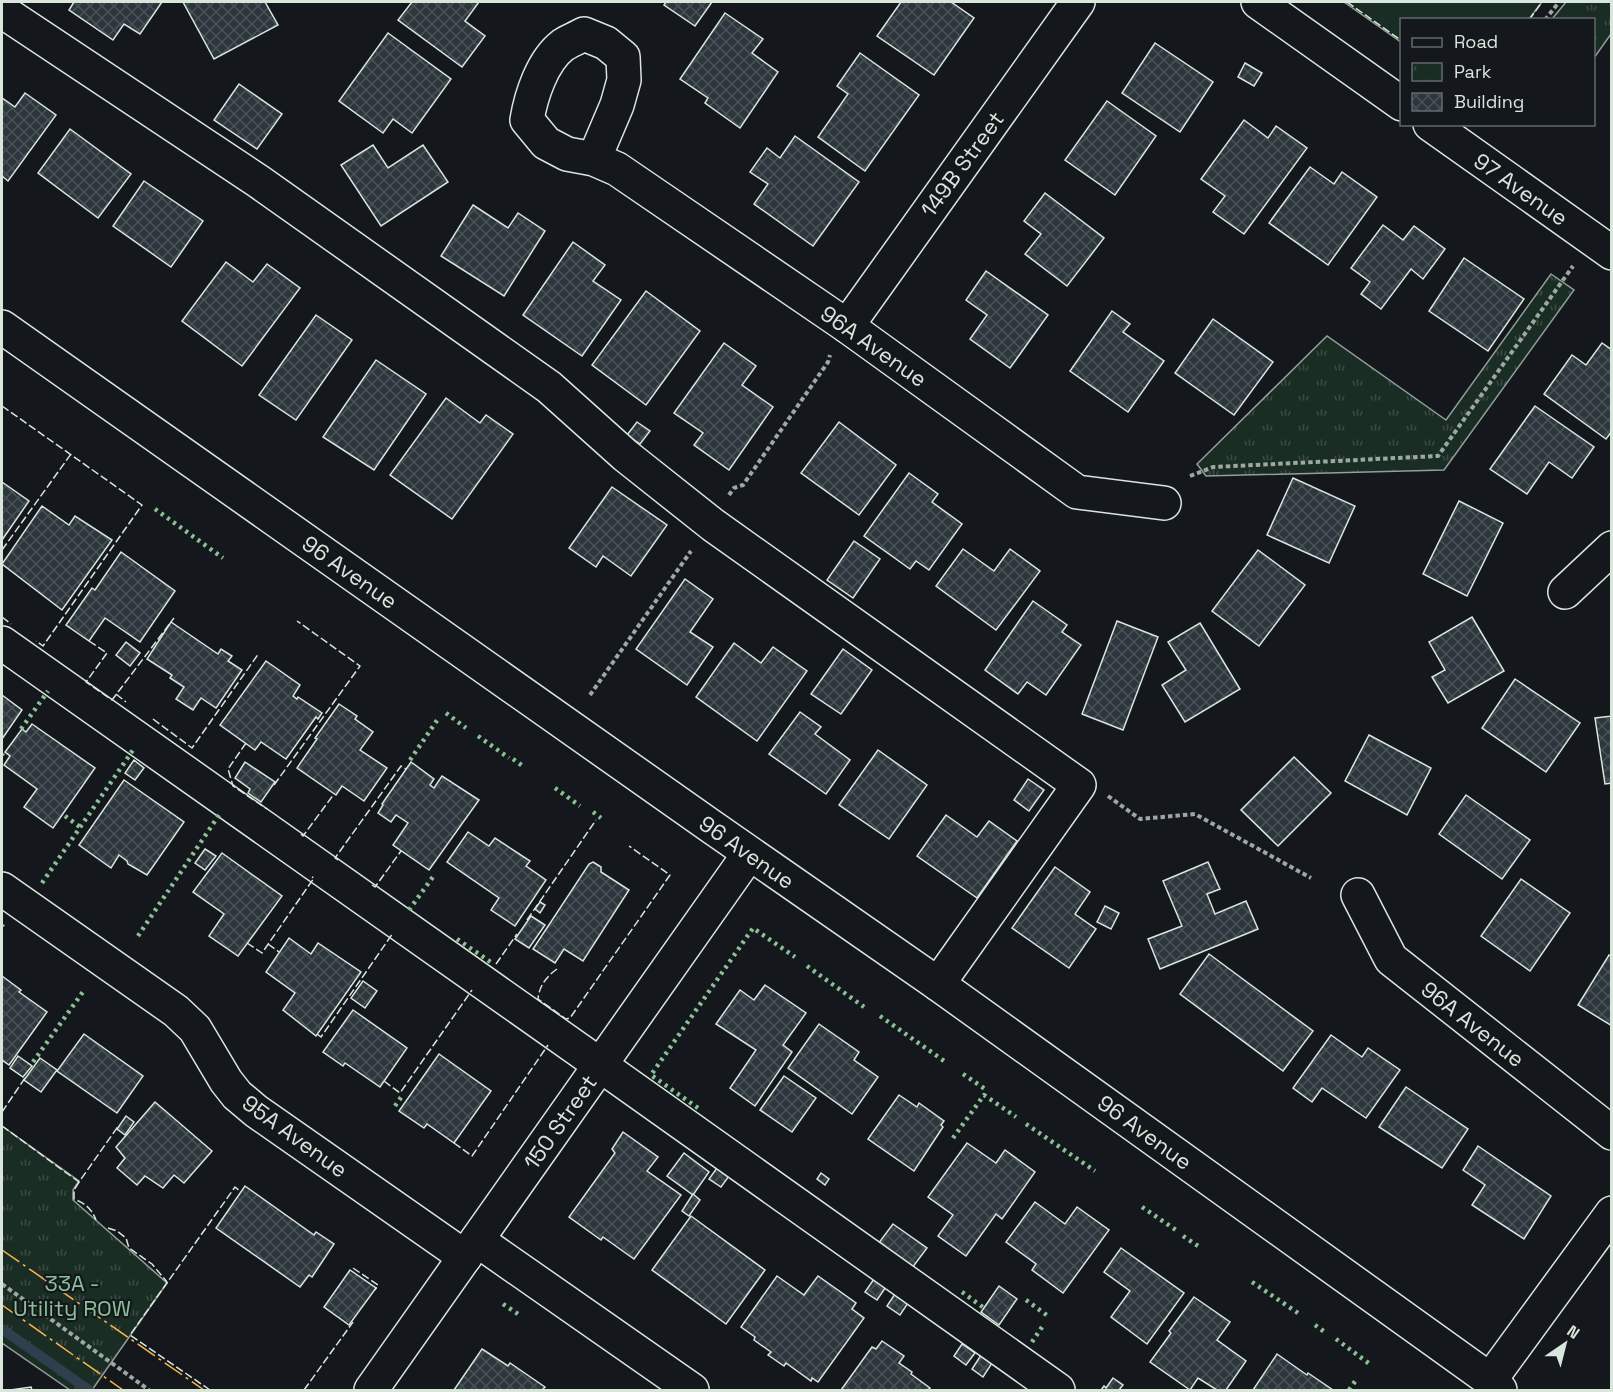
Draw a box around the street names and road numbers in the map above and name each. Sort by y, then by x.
street label: 149B Street [914,106,1010,222]
street label: 97 Avenue [1469,146,1573,232]
street label: 96A Avenue [815,299,933,393]
street label: 96 Avenue [297,529,403,615]
street label: 96 Avenue [694,809,800,895]
street label: 96A Avenue [1416,975,1530,1073]
street label: 150 Street [517,1069,603,1175]
street label: 95A Avenue [237,1088,353,1184]
street label: 96 Avenue [1092,1088,1198,1176]

